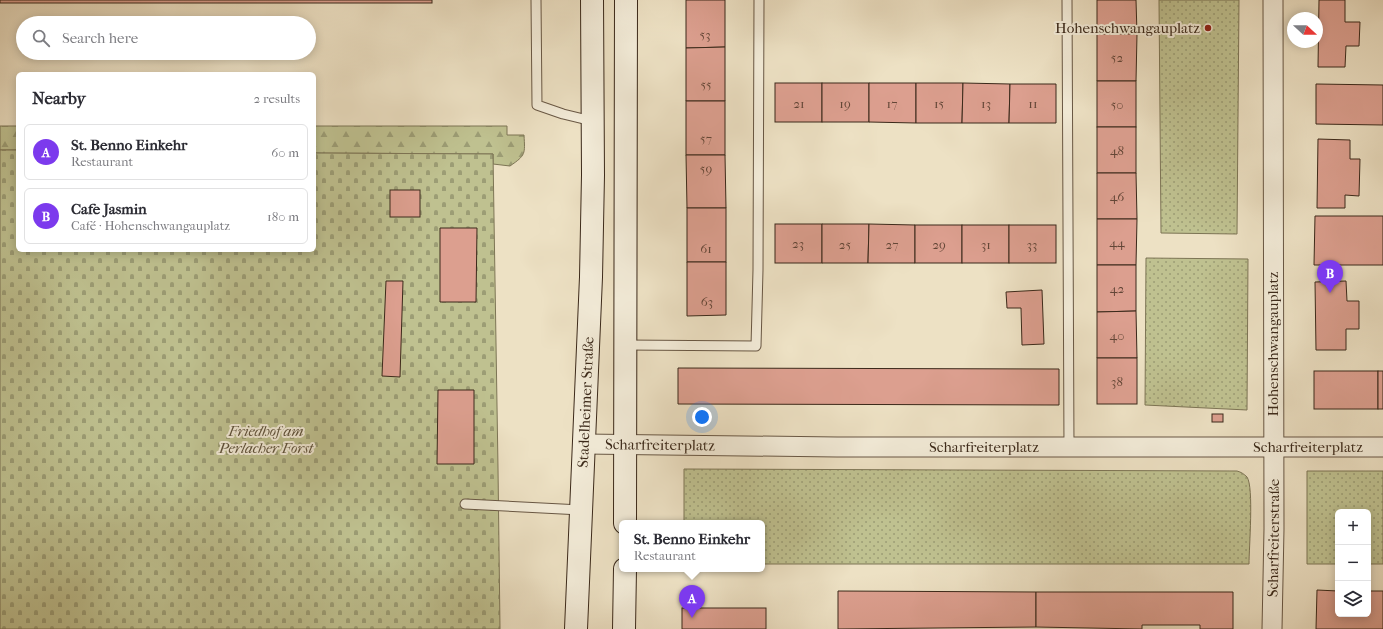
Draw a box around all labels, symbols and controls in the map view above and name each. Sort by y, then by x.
north arrow [1287,12,1323,48]
search box [16,16,316,60]
place label: Hohenschwangauplatz [1055,19,1200,37]
marker: Hohenschwangauplatz [1203,23,1213,33]
icon: search [30,27,52,49]
house number: 53 [700,27,710,42]
text: Search here [62,29,138,47]
house number: 52 [1111,50,1123,65]
house number: 55 [700,77,712,92]
text: Nearby [32,88,86,108]
text: 2 results [254,91,300,106]
house number: 21 [793,96,805,111]
house number: 19 [839,96,851,111]
house number: 17 [887,96,897,111]
house number: 15 [934,96,944,111]
house number: 13 [981,96,991,111]
house number: 11 [1028,96,1038,111]
house number: 50 [1111,97,1123,112]
house number: 57 [700,131,712,146]
text: St. Benno Einkehr [71,136,188,154]
house number: 48 [1110,143,1124,158]
text: A [42,145,50,160]
text: 60 m [271,145,299,160]
text: Restaurant [71,154,133,169]
house number: 59 [700,161,712,176]
house number: 46 [1110,189,1125,204]
text: Cafe Jasmin [71,200,147,218]
text: B [42,209,50,224]
text: 180 m [267,209,299,224]
text: Café · Hohenschwangauplatz [71,218,230,233]
house number: 44 [1109,235,1125,250]
house number: 23 [792,236,804,251]
house number: 25 [839,237,852,252]
house number: 27 [886,237,898,252]
house number: 29 [932,237,946,252]
house number: 31 [981,237,991,252]
house number: 33 [1027,237,1037,252]
house number: 61 [700,241,712,256]
pin: B [1317,260,1343,293]
street label: Hohenschwangauplatz [1264,271,1282,416]
house number: 42 [1110,281,1124,296]
house number: 63 [701,294,713,309]
house number: 40 [1110,328,1124,343]
street label: Stadelheimer Straße [574,336,597,468]
house number: 38 [1111,374,1123,389]
your location [692,407,712,427]
park label: Friedhof am Perlacher Forst [218,422,315,457]
street label: Scharfreiterplatz [605,435,715,455]
street label: Scharfreiterplatz [929,438,1039,456]
street label: Scharfreiterplatz [1253,438,1363,456]
street label: Scharfreiterstraße [1264,478,1283,597]
map controls [1335,509,1371,617]
button: + [1335,509,1371,545]
popup [619,520,765,572]
text: St. Benno Einkehr [634,530,750,548]
button: − [1335,545,1371,581]
text: Restaurant [634,548,696,563]
button: layers [1335,581,1371,617]
pin: A [679,585,705,618]

